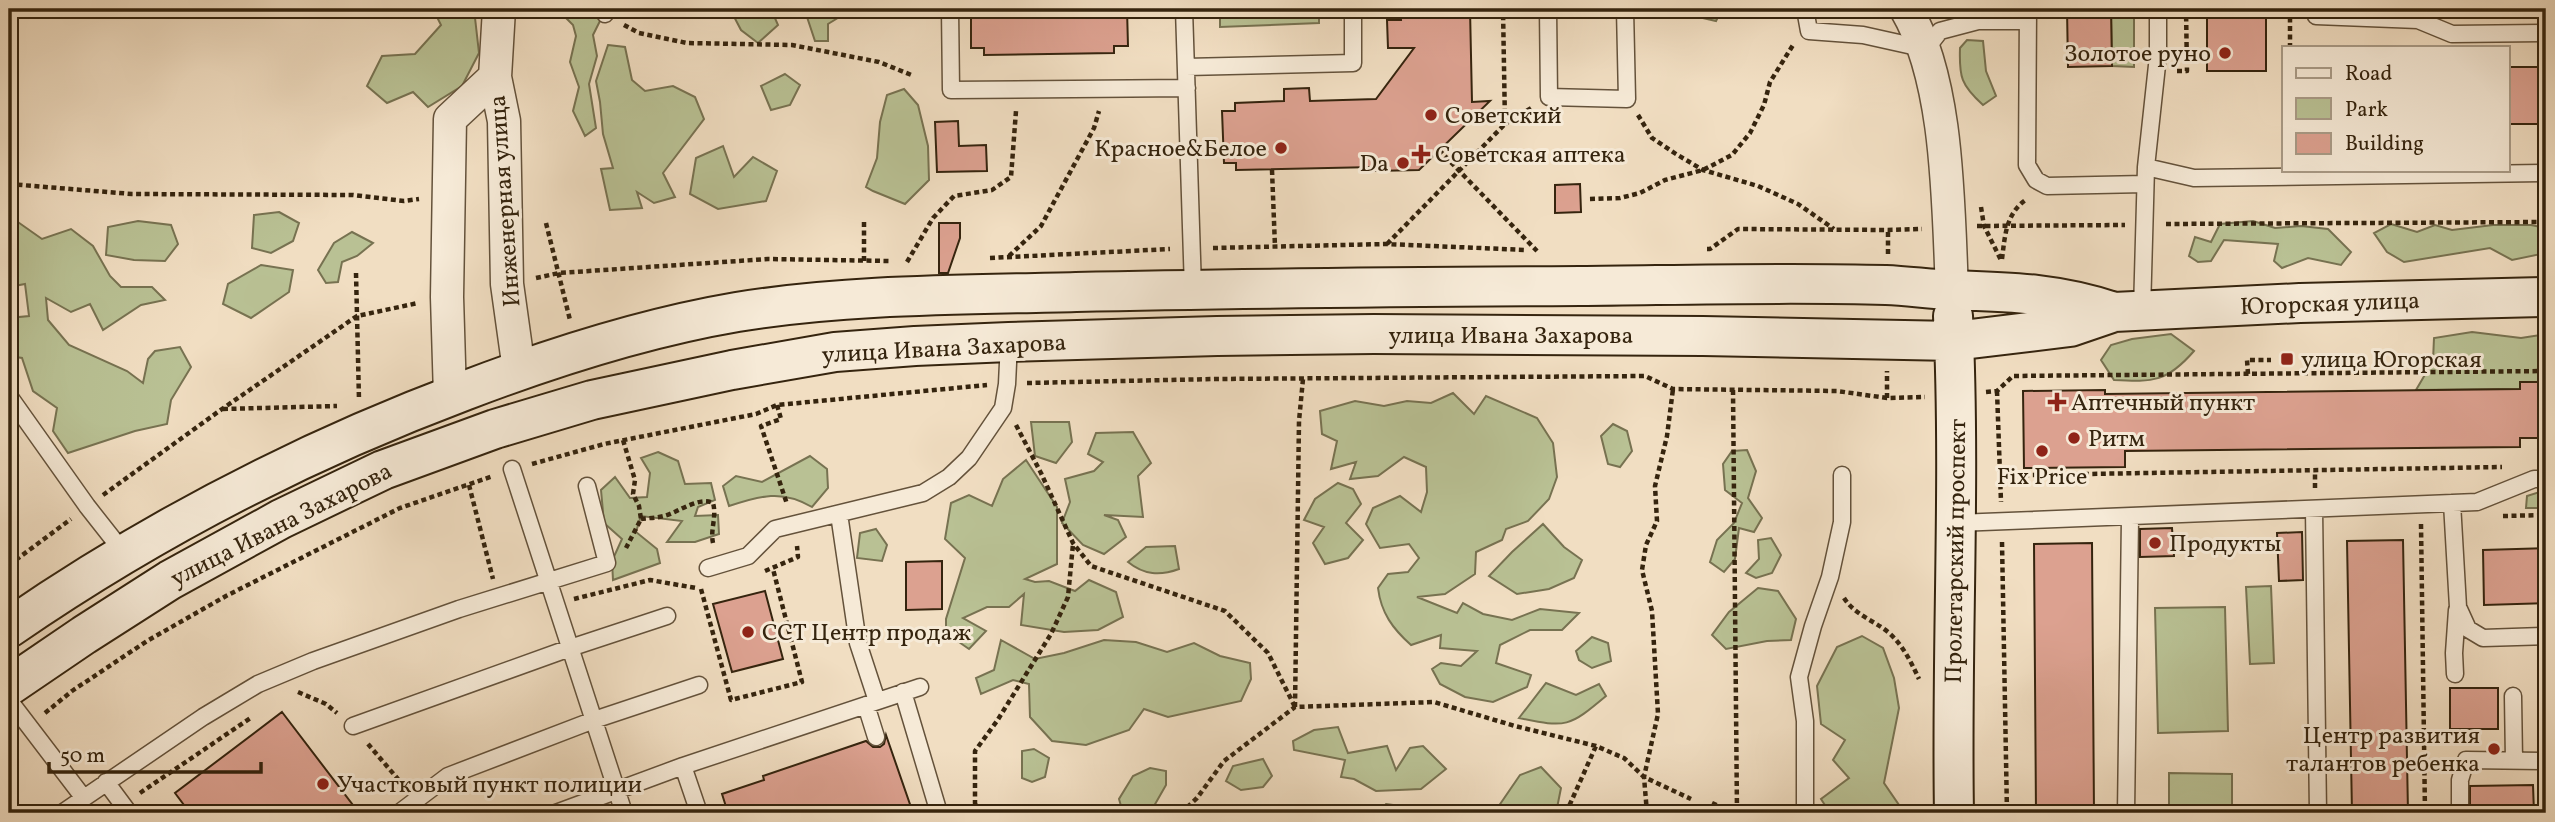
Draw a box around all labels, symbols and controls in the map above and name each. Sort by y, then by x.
place label: Золотое руно [2064,38,2211,72]
marker: Золотое руно [2217,45,2233,61]
legend [2282,46,2510,172]
text: Road [2345,60,2392,89]
street label: Инженерная улица [482,94,530,308]
text: Park [2345,96,2388,125]
place label: Советский [1445,100,1562,134]
marker: Советский [1423,107,1439,123]
text: Building [2345,130,2424,159]
place label: Красное&Белое [1094,133,1267,167]
place label: Советская аптека [1435,139,1626,173]
marker: Красное&Белое [1273,140,1289,156]
marker: Советская аптека [1413,146,1429,162]
place label: Da [1360,148,1389,182]
marker: Da [1395,155,1411,171]
street label: Югорская улица [2240,285,2421,325]
street label: улица Ивана Захарова [1389,320,1633,354]
street label: улица Ивана Захарова [821,327,1067,373]
place label: улица Югорская [2301,344,2482,378]
marker: улица Югорская [2279,351,2295,367]
place label: Аптечный пункт [2071,387,2255,421]
marker: Аптечный пункт [2049,394,2065,410]
street label: Пролетарский проспект [1938,418,1976,684]
place label: Ритм [2088,423,2145,457]
marker: Ритм [2066,430,2082,446]
marker: Fix Price [2034,443,2050,459]
street label: улица Ивана Захарова [165,455,399,597]
place label: Fix Price [1997,461,2087,495]
place label: Продукты [2169,528,2281,562]
marker: Продукты [2147,535,2163,551]
place label: CCТ Центр продаж [762,617,971,651]
marker: CCТ Центр продаж [740,624,756,640]
place label: Центр развития талантов ребенка [2286,720,2480,782]
scale bar [49,731,261,775]
marker: Центр развития талантов ребенка [2486,741,2502,757]
text: 50 m [60,742,105,771]
place label: Участковый пункт полиции [337,769,642,803]
marker: Участковый пункт полиции [315,776,331,792]

